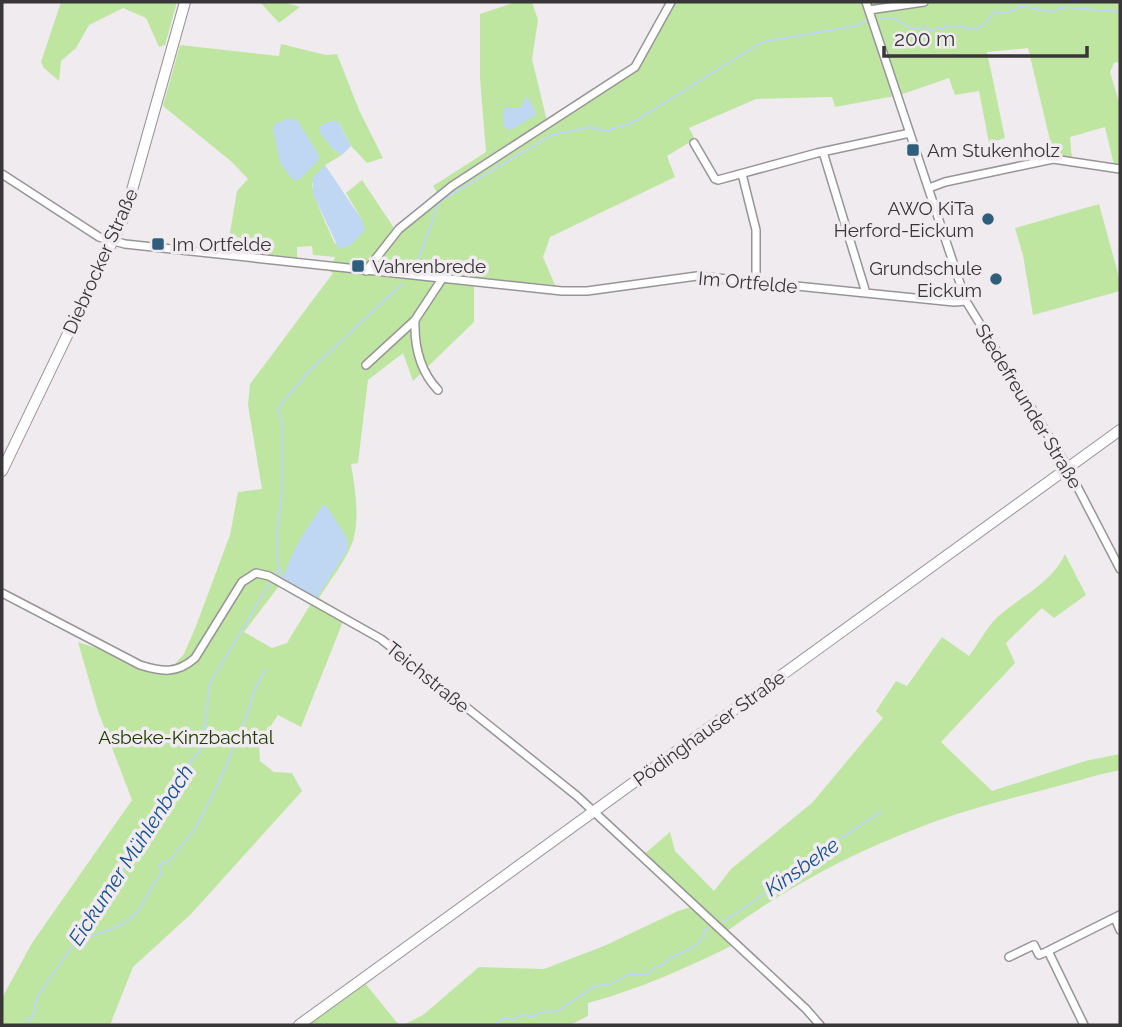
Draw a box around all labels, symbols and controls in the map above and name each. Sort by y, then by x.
scale bar [884,14,1087,58]
text: 200 m [894,26,955,51]
place label: Am Stukenholz [927,139,1060,161]
marker: Am Stukenholz [905,142,921,158]
street label: Diebrocker Straße [58,185,142,337]
place label: AWO KiTa Herford-Eickum [834,197,974,241]
marker: AWO KiTa Herford-Eickum [980,211,996,227]
place label: Im Ortfelde [172,233,272,255]
marker: Im Ortfelde [150,236,166,252]
place label: Vahrenbrede [372,255,486,277]
place label: Grundschule Eickum [869,257,982,301]
marker: Vahrenbrede [350,258,366,274]
street label: Im Ortfelde [697,267,799,297]
marker: Grundschule Eickum [988,271,1004,287]
street label: Stedefreunder Straße [971,320,1087,492]
street label: Teichstraße [382,637,474,717]
street label: Pödinghauser Straße [629,666,789,790]
park label: Asbeke-Kinzbachtal [98,726,275,748]
water label: Eickumer Mühlenbach [63,760,198,950]
water label: Kinsbeke [760,832,844,901]

